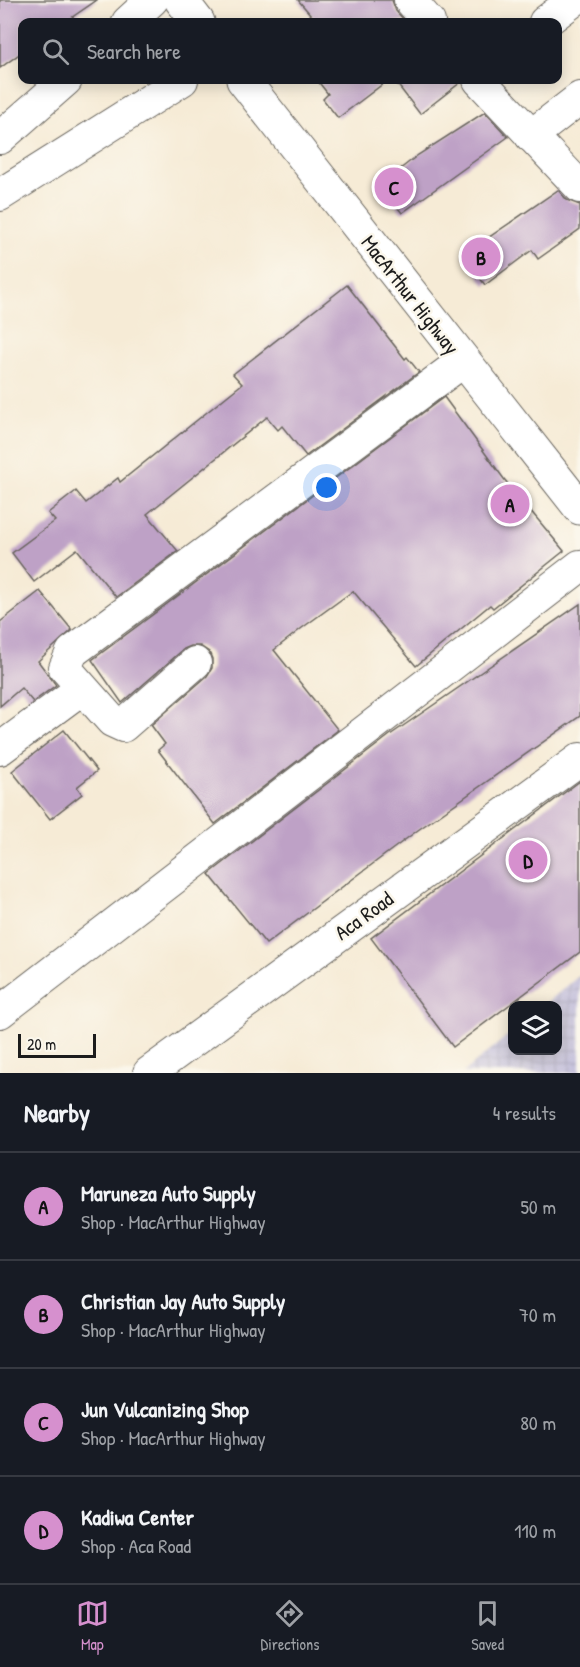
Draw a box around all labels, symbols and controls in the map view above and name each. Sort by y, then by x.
search box [18,18,562,84]
icon: search [39,35,72,68]
text: Search here [87,36,181,66]
pin: C [374,164,414,210]
street label: MacArthur Highway [355,229,466,360]
pin: B [462,234,500,280]
your location [312,473,341,502]
pin: A [490,482,530,526]
pin: D [508,838,548,882]
street label: Aca Road [329,884,399,947]
map controls [508,1001,562,1055]
button: layers [508,1001,562,1055]
scale bar [18,1031,96,1058]
text: 20 m [27,1033,56,1055]
text: Nearby [24,1095,90,1130]
text: 4 results [493,1099,556,1126]
text: Maruneza Auto Supply [81,1178,256,1208]
text: A [39,1193,48,1220]
text: 50 m [520,1193,556,1220]
text: Shop · MacArthur Highway [81,1208,266,1235]
text: Christian Jay Auto Supply [81,1286,285,1316]
text: B [38,1301,49,1328]
text: 70 m [519,1301,556,1328]
text: Shop · MacArthur Highway [81,1316,266,1343]
text: Jun Vulcanizing Shop [81,1394,249,1424]
text: C [38,1409,49,1436]
text: 80 m [520,1409,556,1436]
text: Shop · MacArthur Highway [81,1424,266,1451]
text: Kadiwa Center [81,1502,194,1532]
text: D [39,1517,48,1544]
text: 110 m [514,1517,556,1544]
text: Shop · Aca Road [81,1532,191,1559]
tab: Map [76,1597,109,1655]
tab: Directions [261,1597,319,1655]
tab: Saved [471,1597,504,1655]

